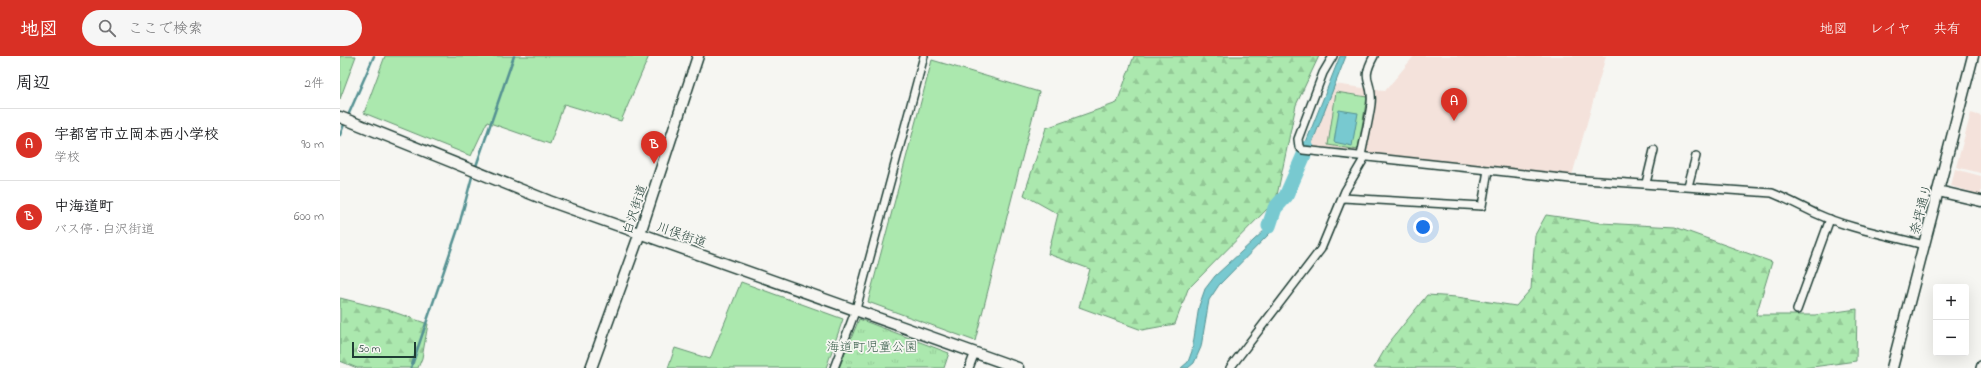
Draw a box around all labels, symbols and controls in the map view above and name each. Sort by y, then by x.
search box [82,10,362,46]
text: 地図 [20,17,58,44]
icon: search [96,17,118,39]
text: ここで検索 [128,18,203,40]
text: 地図 [1820,19,1848,40]
text: レイヤ [1870,19,1911,40]
text: 共有 [1933,19,1961,40]
text: 周辺 [16,71,50,96]
text: 2件 [305,74,324,93]
pin: A [1441,88,1467,121]
text: 宇都宮市立岡本西小学校 [54,124,219,146]
pin: B [641,131,667,164]
text: A [25,135,33,154]
text: 90 m [301,135,324,154]
text: 学校 [54,148,80,167]
street label: 白沢街道 [618,182,652,237]
street label: 奈坪通り [1906,182,1937,237]
text: 中海道町 [54,196,114,218]
text: B [25,207,33,226]
text: 600 m [294,207,324,226]
your location [1413,217,1433,237]
street label: 川俣街道 [654,218,709,253]
text: バス停 · 白沢街道 [54,220,154,239]
map controls [1933,284,1969,356]
button: + [1933,284,1969,320]
button: − [1933,320,1969,356]
park label: 海道町児童公園 [826,338,918,357]
scale bar [352,340,416,359]
text: 50 m [358,341,380,357]

